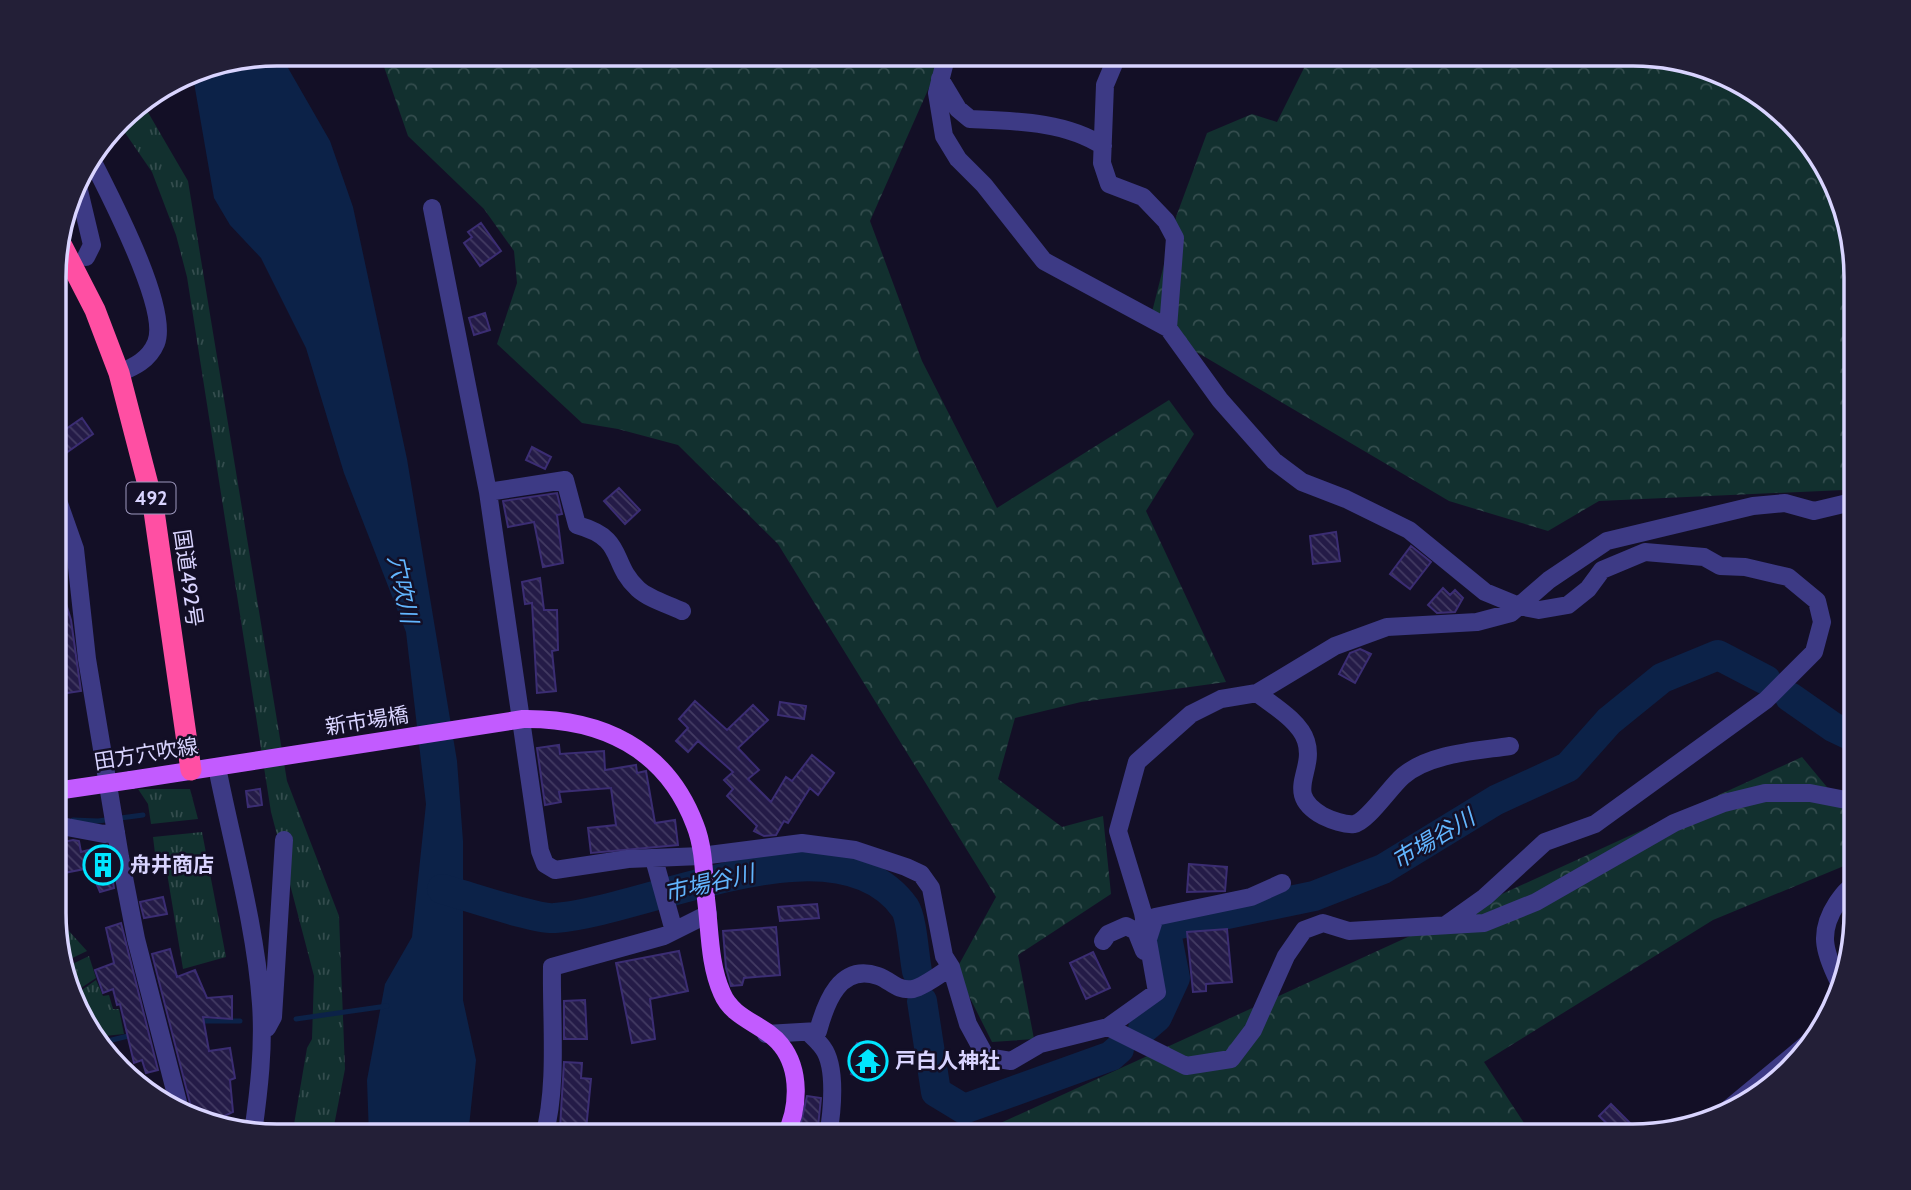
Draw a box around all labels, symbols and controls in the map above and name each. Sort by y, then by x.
road number: 492 [127,482,176,513]
street label: 国道492号 [169,528,208,628]
water label: 穴吹川 [382,552,424,629]
street label: 新市場橋 [323,702,410,739]
street label: 田方穴吹線 [92,733,200,774]
water label: 市場谷川 [1386,802,1482,875]
building icon: 舟井商店 [82,844,124,886]
place label: 舟井商店 [130,852,214,877]
water label: 市場谷川 [661,858,760,907]
temple icon: 戸白人神社 [847,1040,889,1082]
place label: 戸白人神社 [895,1048,1000,1073]

